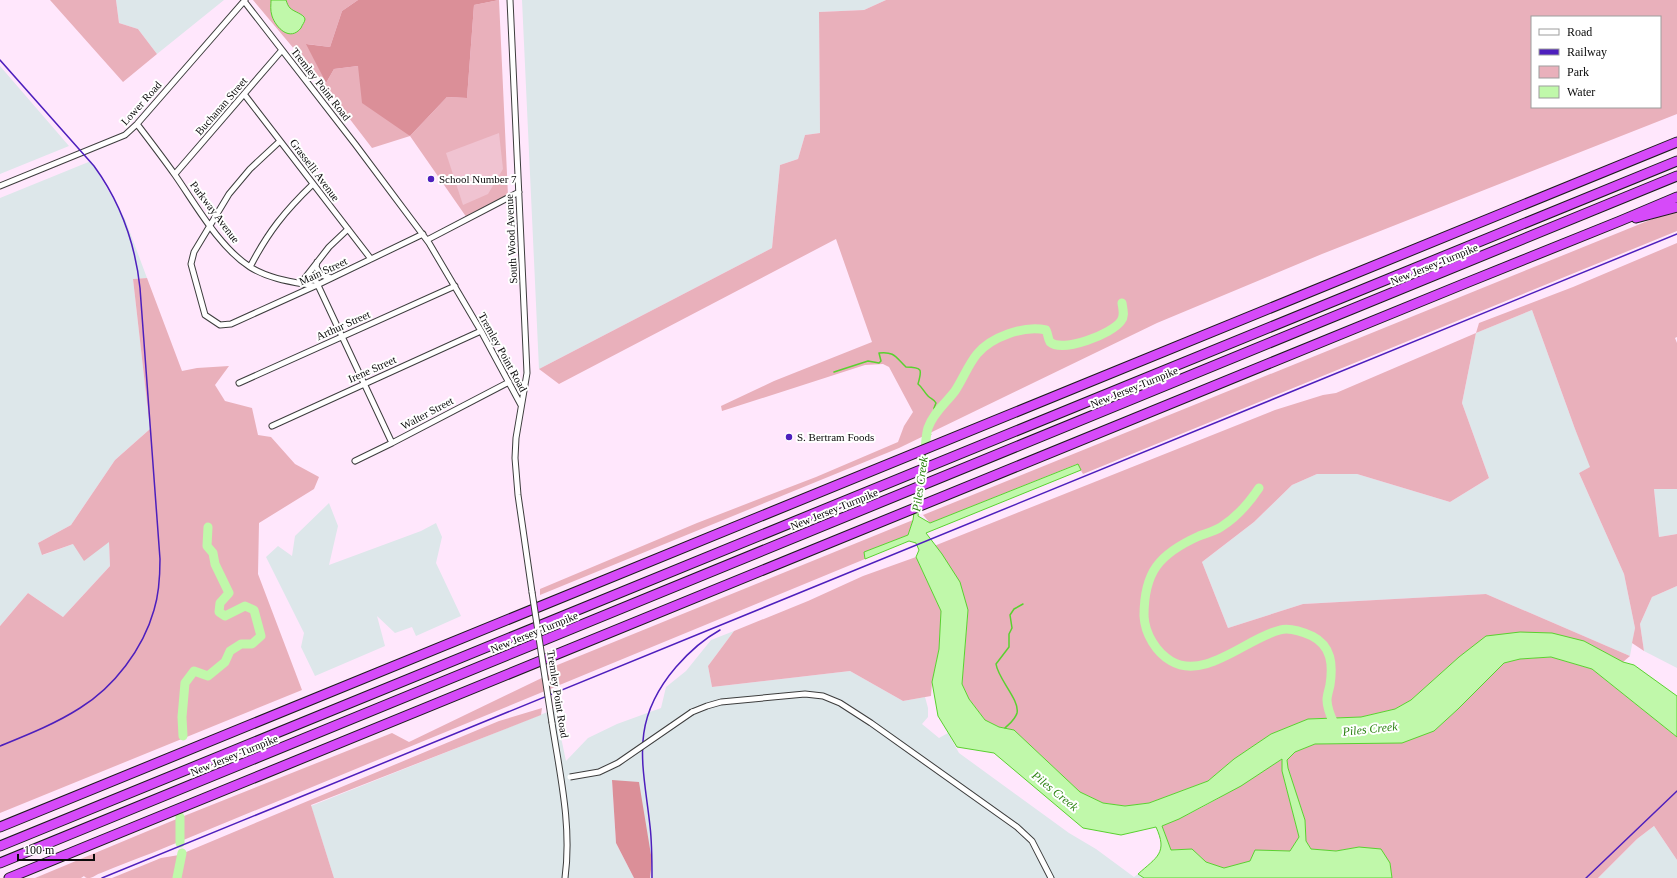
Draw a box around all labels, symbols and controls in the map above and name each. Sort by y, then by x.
legend [1531,16,1661,108]
text: Road [1567,25,1592,39]
street label: Tremley Point Road [289,45,353,123]
text: Railway [1567,45,1607,59]
text: Park [1567,65,1589,79]
street label: Buchanan Street [193,75,249,137]
street label: Lower Road [118,78,164,127]
text: Water [1567,85,1595,99]
street label: Grasselli Avenue [288,137,342,204]
place label: School Number 7 [439,173,517,185]
marker: School Number 7 [426,174,436,184]
street label: Parkway Avenue [188,179,242,245]
street label: South Wood Avenue [503,194,519,284]
street label: New Jersey Turnpike [1388,241,1480,287]
street label: Main Street [297,255,349,287]
street label: Arthur Street [314,308,372,342]
street label: Tremley Point Road [476,310,530,394]
street label: Irene Street [346,353,398,385]
street label: New Jersey Turnpike [1088,364,1180,410]
street label: Walter Street [399,394,455,432]
place label: S. Bertram Foods [797,431,874,443]
marker: S. Bertram Foods [784,432,794,442]
water label: Piles Creek [909,455,931,513]
street label: New Jersey Turnpike [788,486,880,532]
street label: New Jersey Turnpike [488,609,580,655]
street label: Tremley Point Road [545,649,571,739]
water label: Piles Creek [1341,719,1399,739]
street label: New Jersey Turnpike [188,732,280,778]
water label: Piles Creek [1028,768,1081,814]
scale bar [18,836,94,862]
text: 100 m [24,843,55,857]

